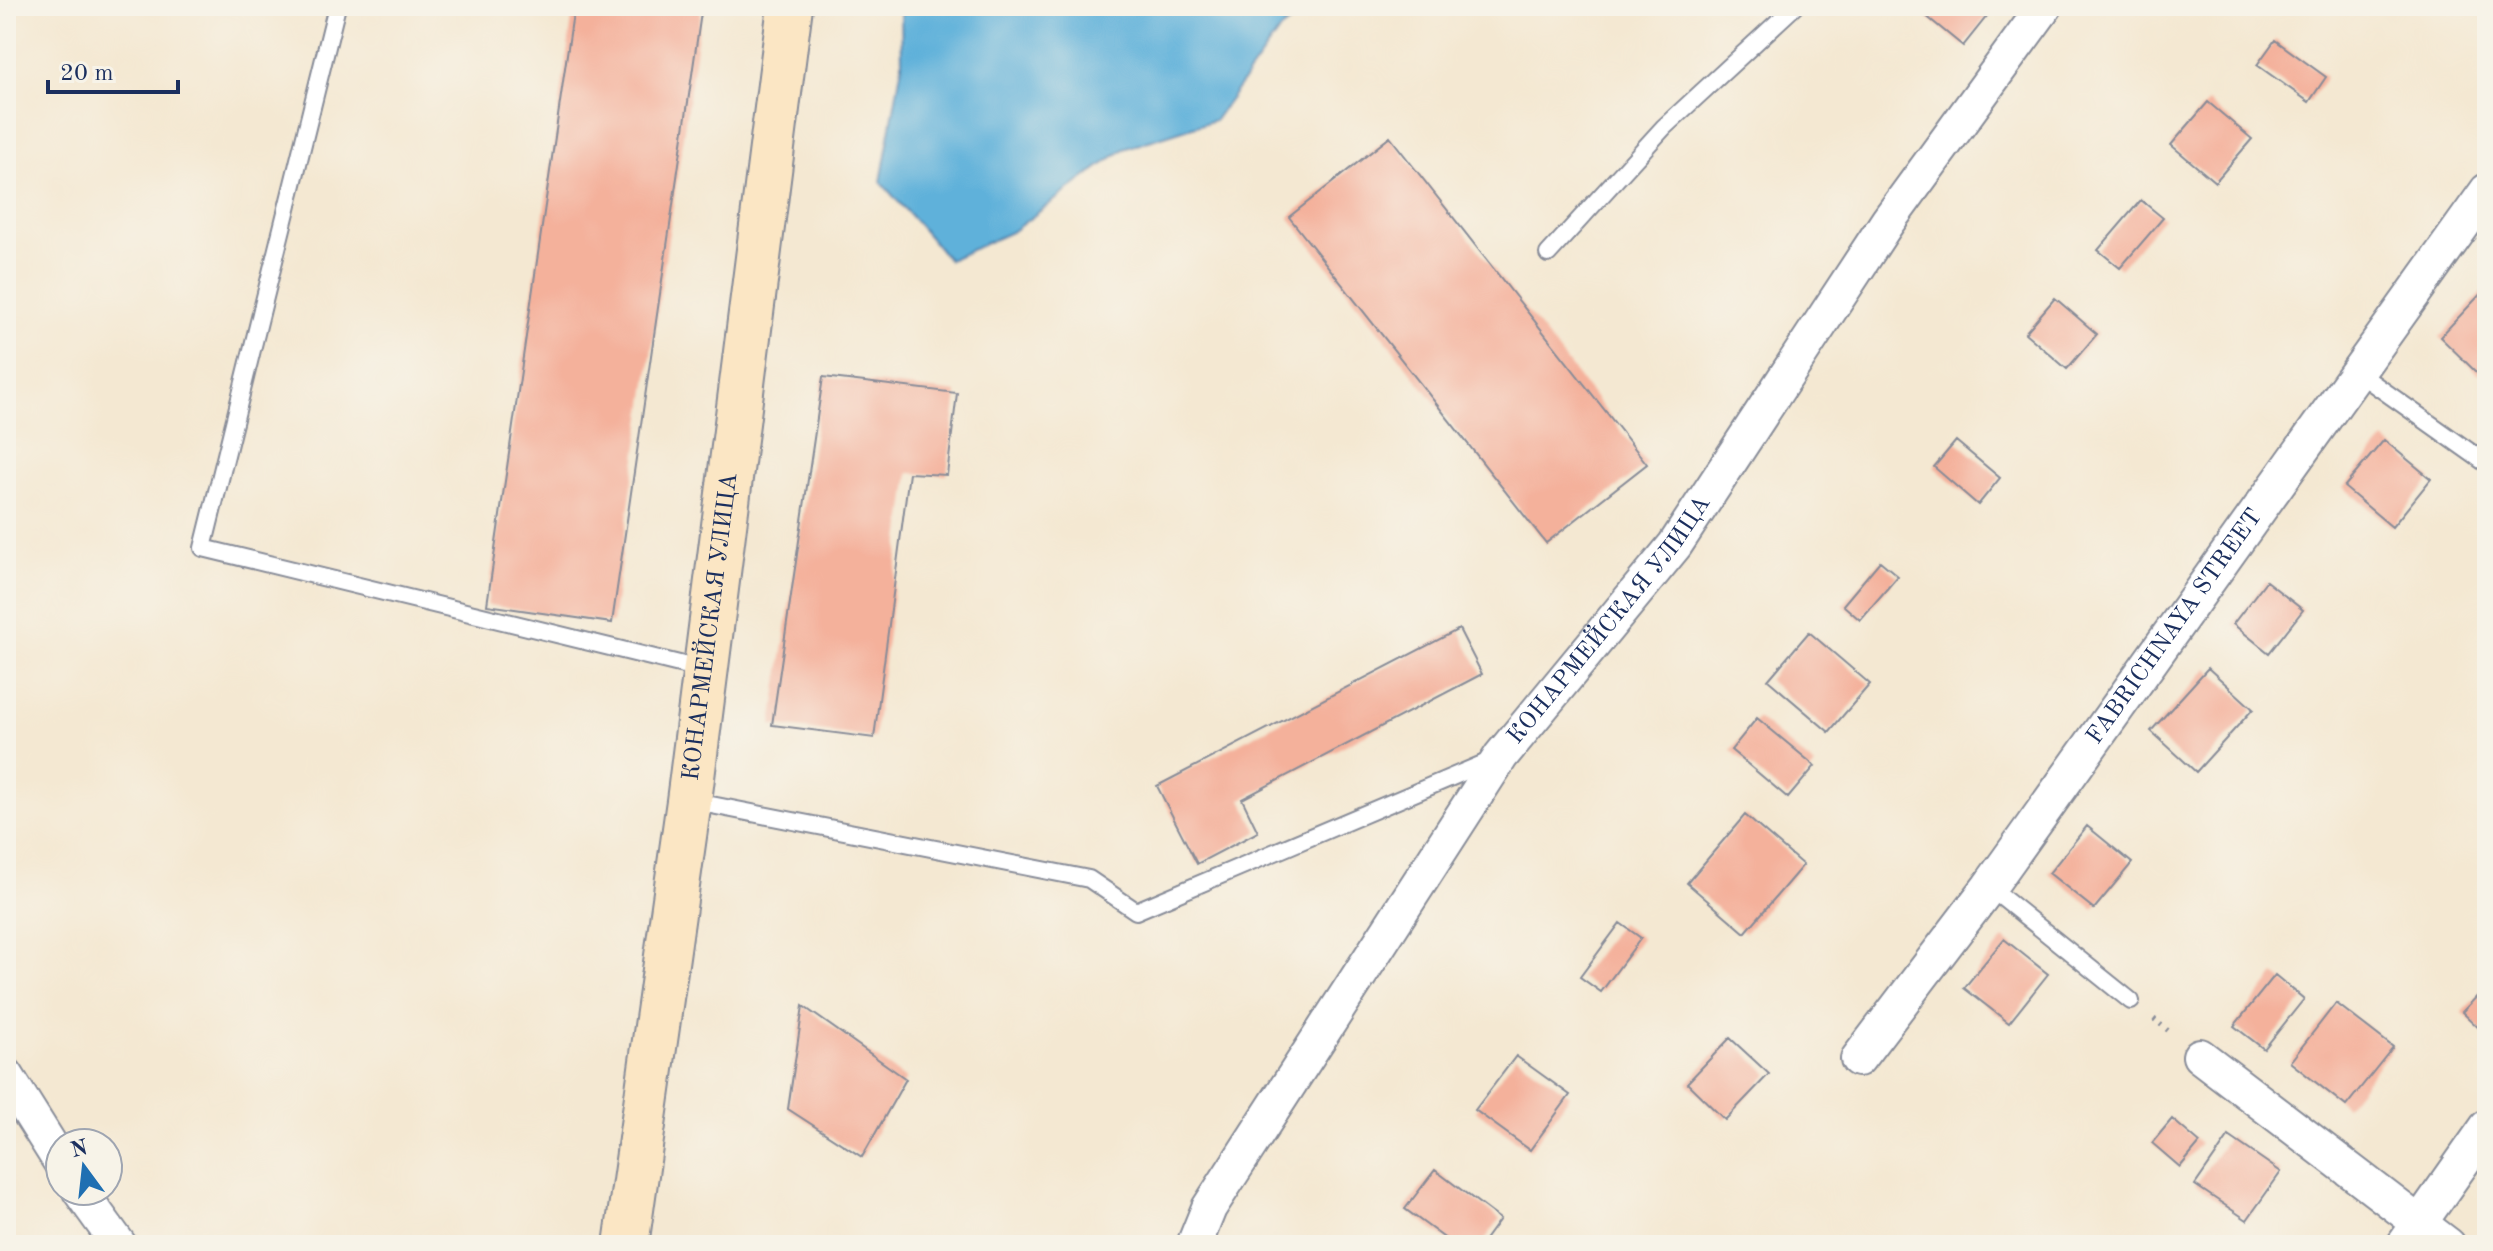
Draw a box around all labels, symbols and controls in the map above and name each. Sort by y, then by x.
scale bar [48,44,178,94]
text: 20 m [60,62,114,86]
street label: КОНАРМЕЙСКАЯ УЛИЦА [680,471,743,782]
street label: КОНАРМЕЙСКАЯ УЛИЦА [1504,492,1716,749]
street label: FABRICHNAYA STREET [2083,505,2267,749]
north arrow [44,1127,124,1207]
text: N [68,1137,90,1162]

